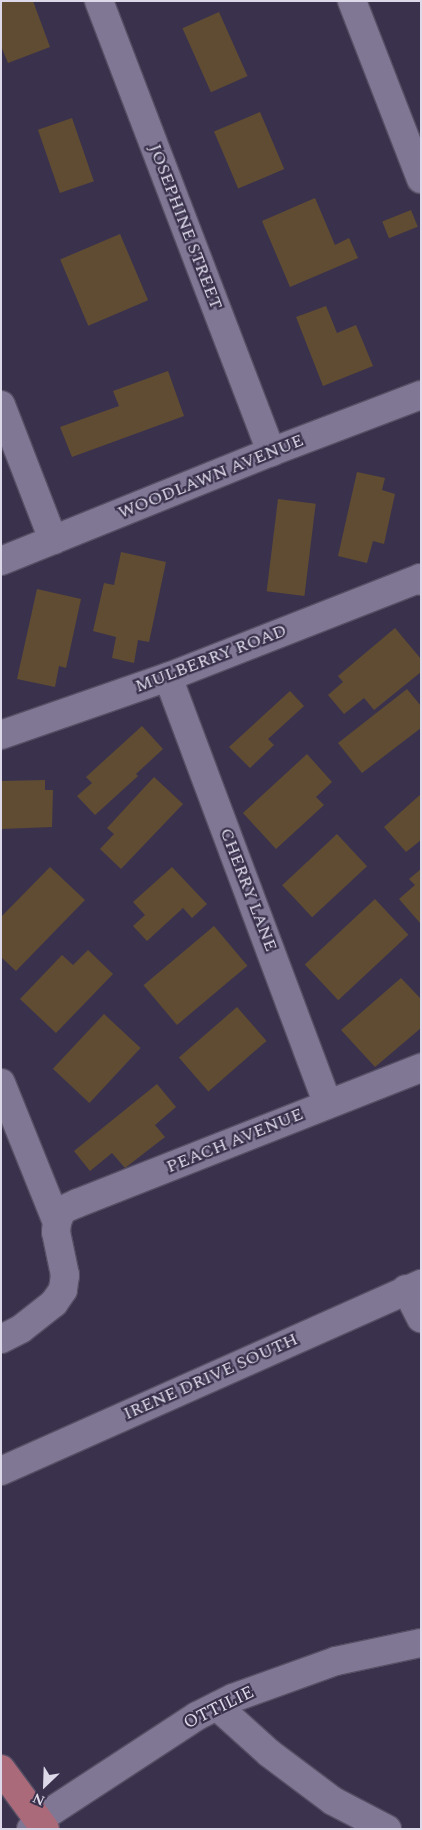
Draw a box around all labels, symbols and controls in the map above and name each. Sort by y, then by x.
street label: JOSEPHINE STREET [143,141,227,313]
street label: WOODLAWN AVENUE [115,430,307,524]
street label: MULBERRY ROAD [132,620,290,698]
street label: CHERRY LANE [215,825,281,955]
street label: PEACH AVENUE [163,1104,307,1178]
street label: IRENE DRIVE SOUTH [120,1329,302,1425]
street label: OTTILIE [180,1682,258,1734]
north arrow [20,1760,70,1810]
text: N [29,1787,48,1811]

